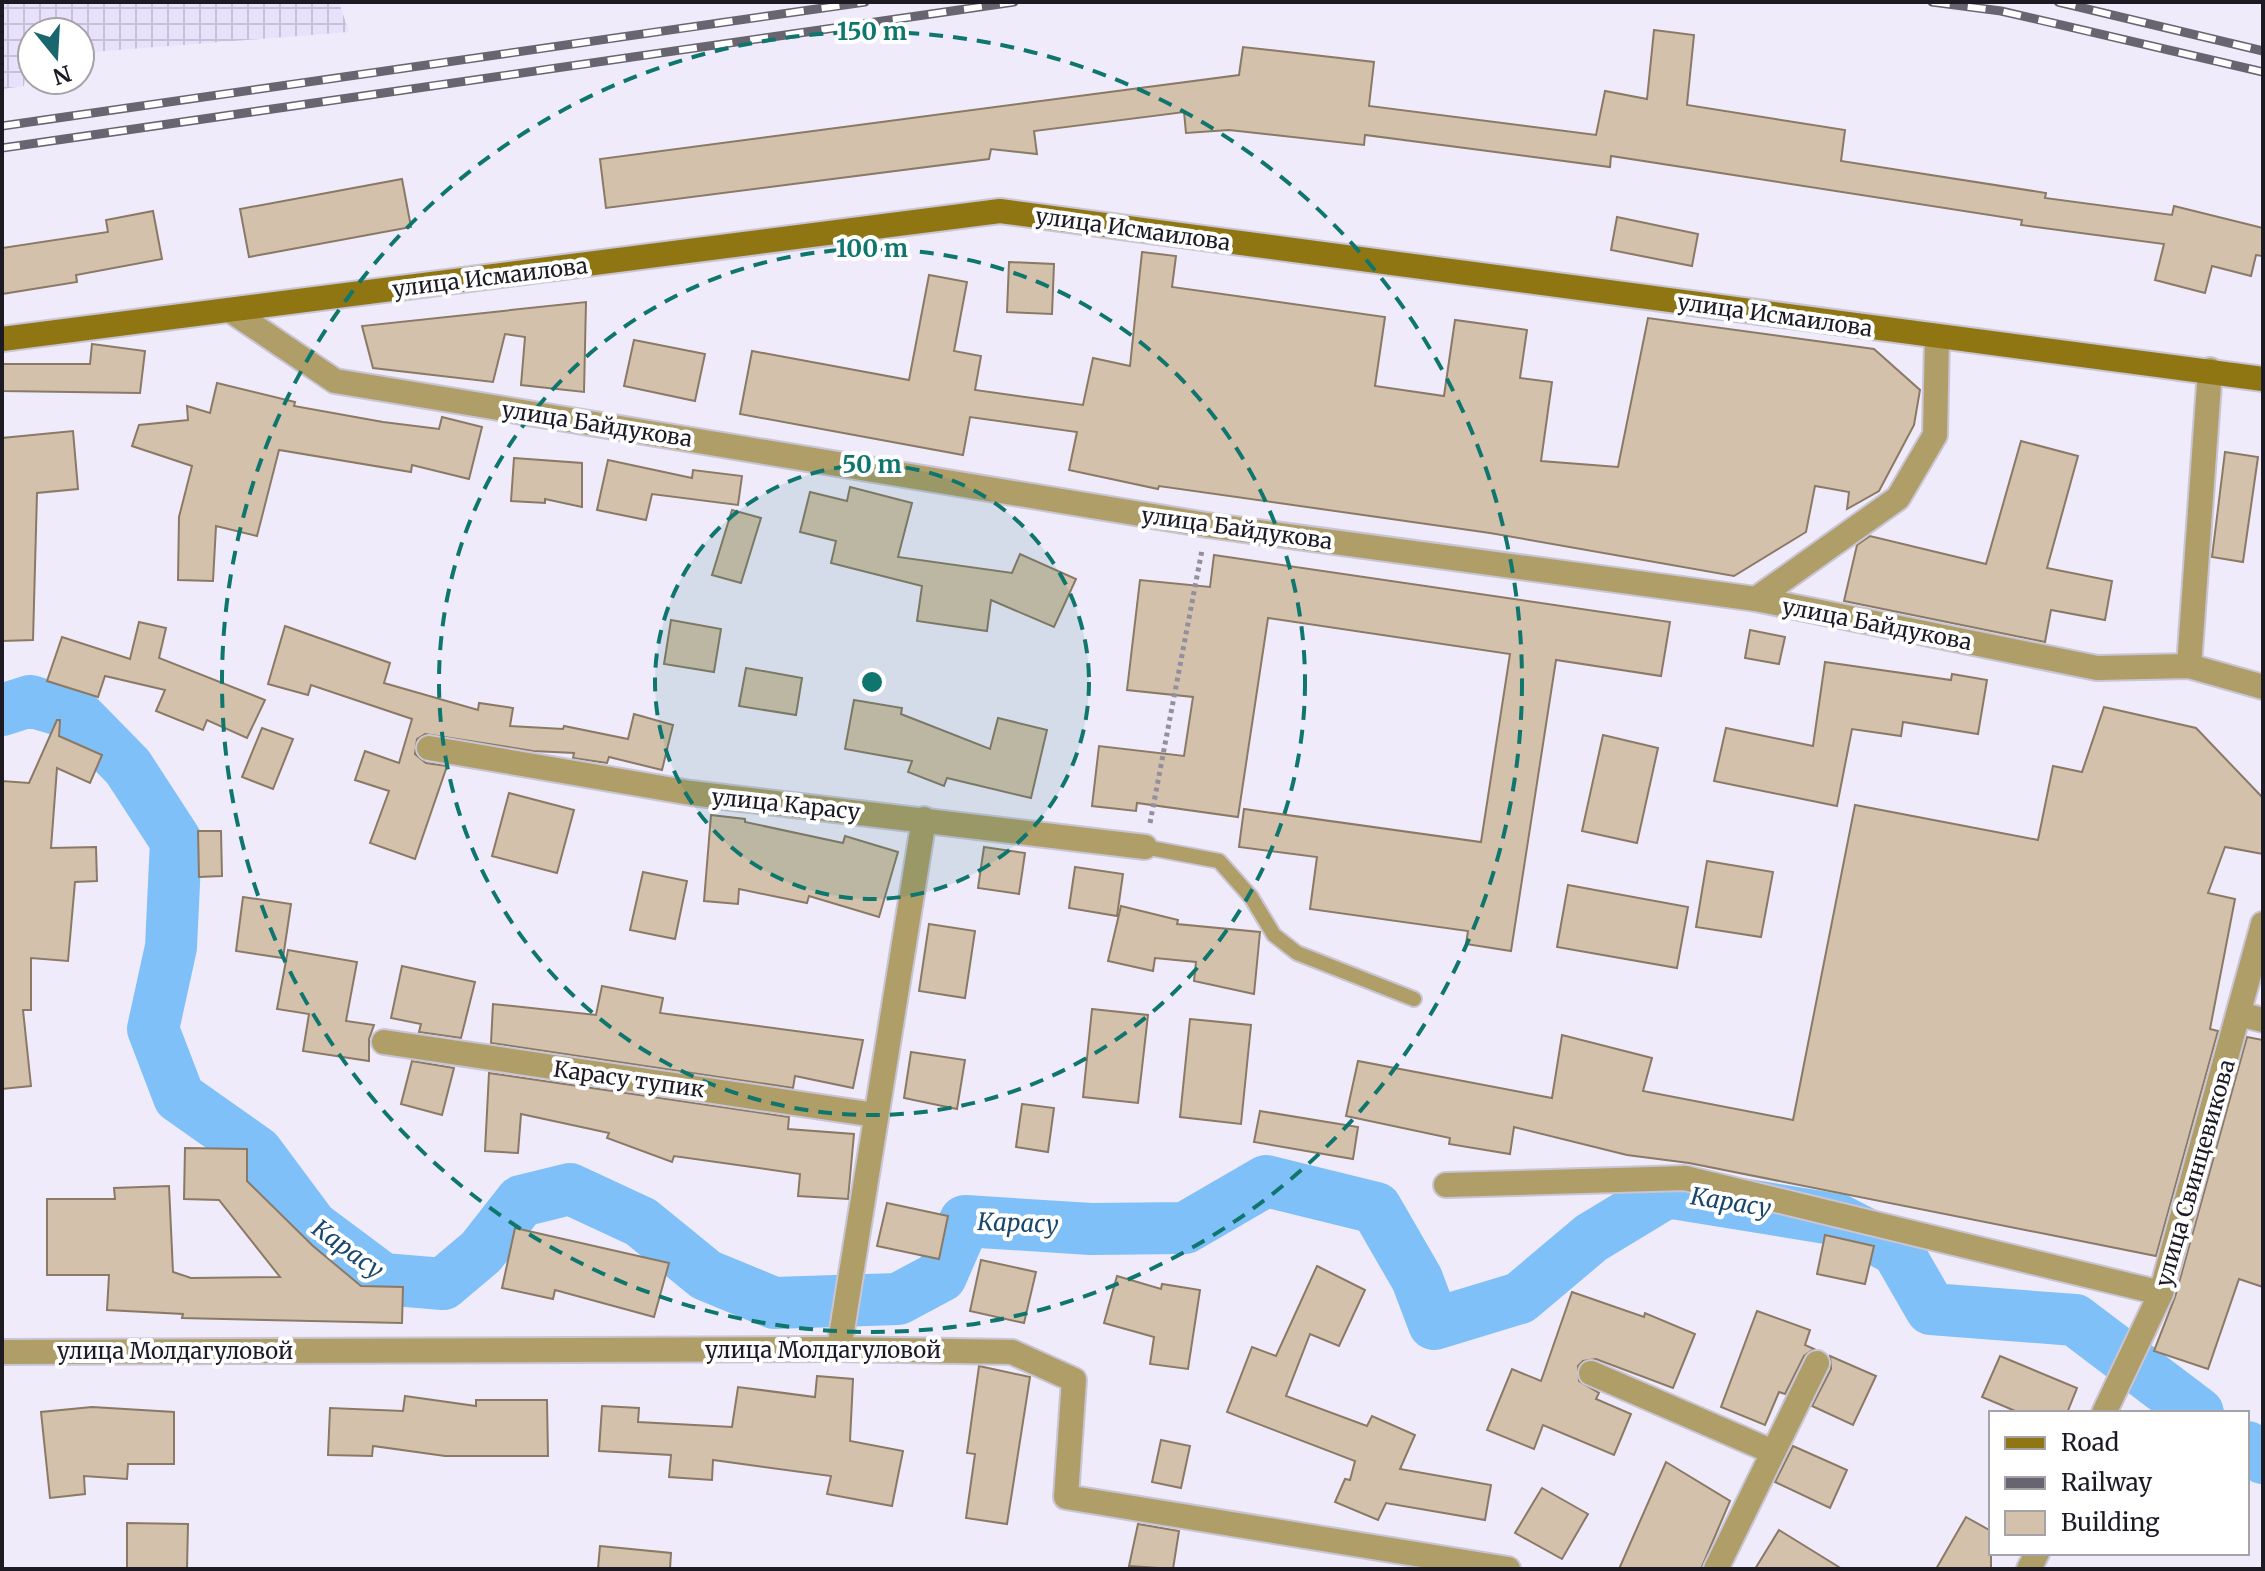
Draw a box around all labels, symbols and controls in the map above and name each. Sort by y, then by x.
north arrow [16,16,96,96]
text: 150 m [837,16,907,47]
text: N [49,59,75,91]
street label: улица Исмаилова [1034,201,1233,257]
text: 100 m [836,233,908,264]
street label: улица Исмаилова [391,251,589,303]
street label: улица Исмаилова [1676,287,1875,343]
street label: улица Байдукова [500,395,695,453]
text: 50 m [842,449,902,480]
street label: улица Байдукова [1140,501,1335,555]
street label: улица Байдукова [1780,592,1974,656]
centre of rings [858,668,886,696]
street label: улица Карасу [710,782,862,826]
street label: Карасу тупик [552,1055,706,1103]
street label: улица Свинцевикова [2149,1056,2241,1290]
water label: Карасу [1688,1180,1774,1224]
water label: Карасу [977,1206,1059,1240]
water label: Карасу [306,1213,390,1285]
street label: улица Молдагуловой [705,1336,941,1364]
street label: улица Молдагуловой [57,1337,293,1365]
legend [1989,1411,2249,1555]
text: Road [2061,1427,2119,1458]
text: Railway [2061,1467,2152,1498]
text: Building [2061,1507,2160,1538]

